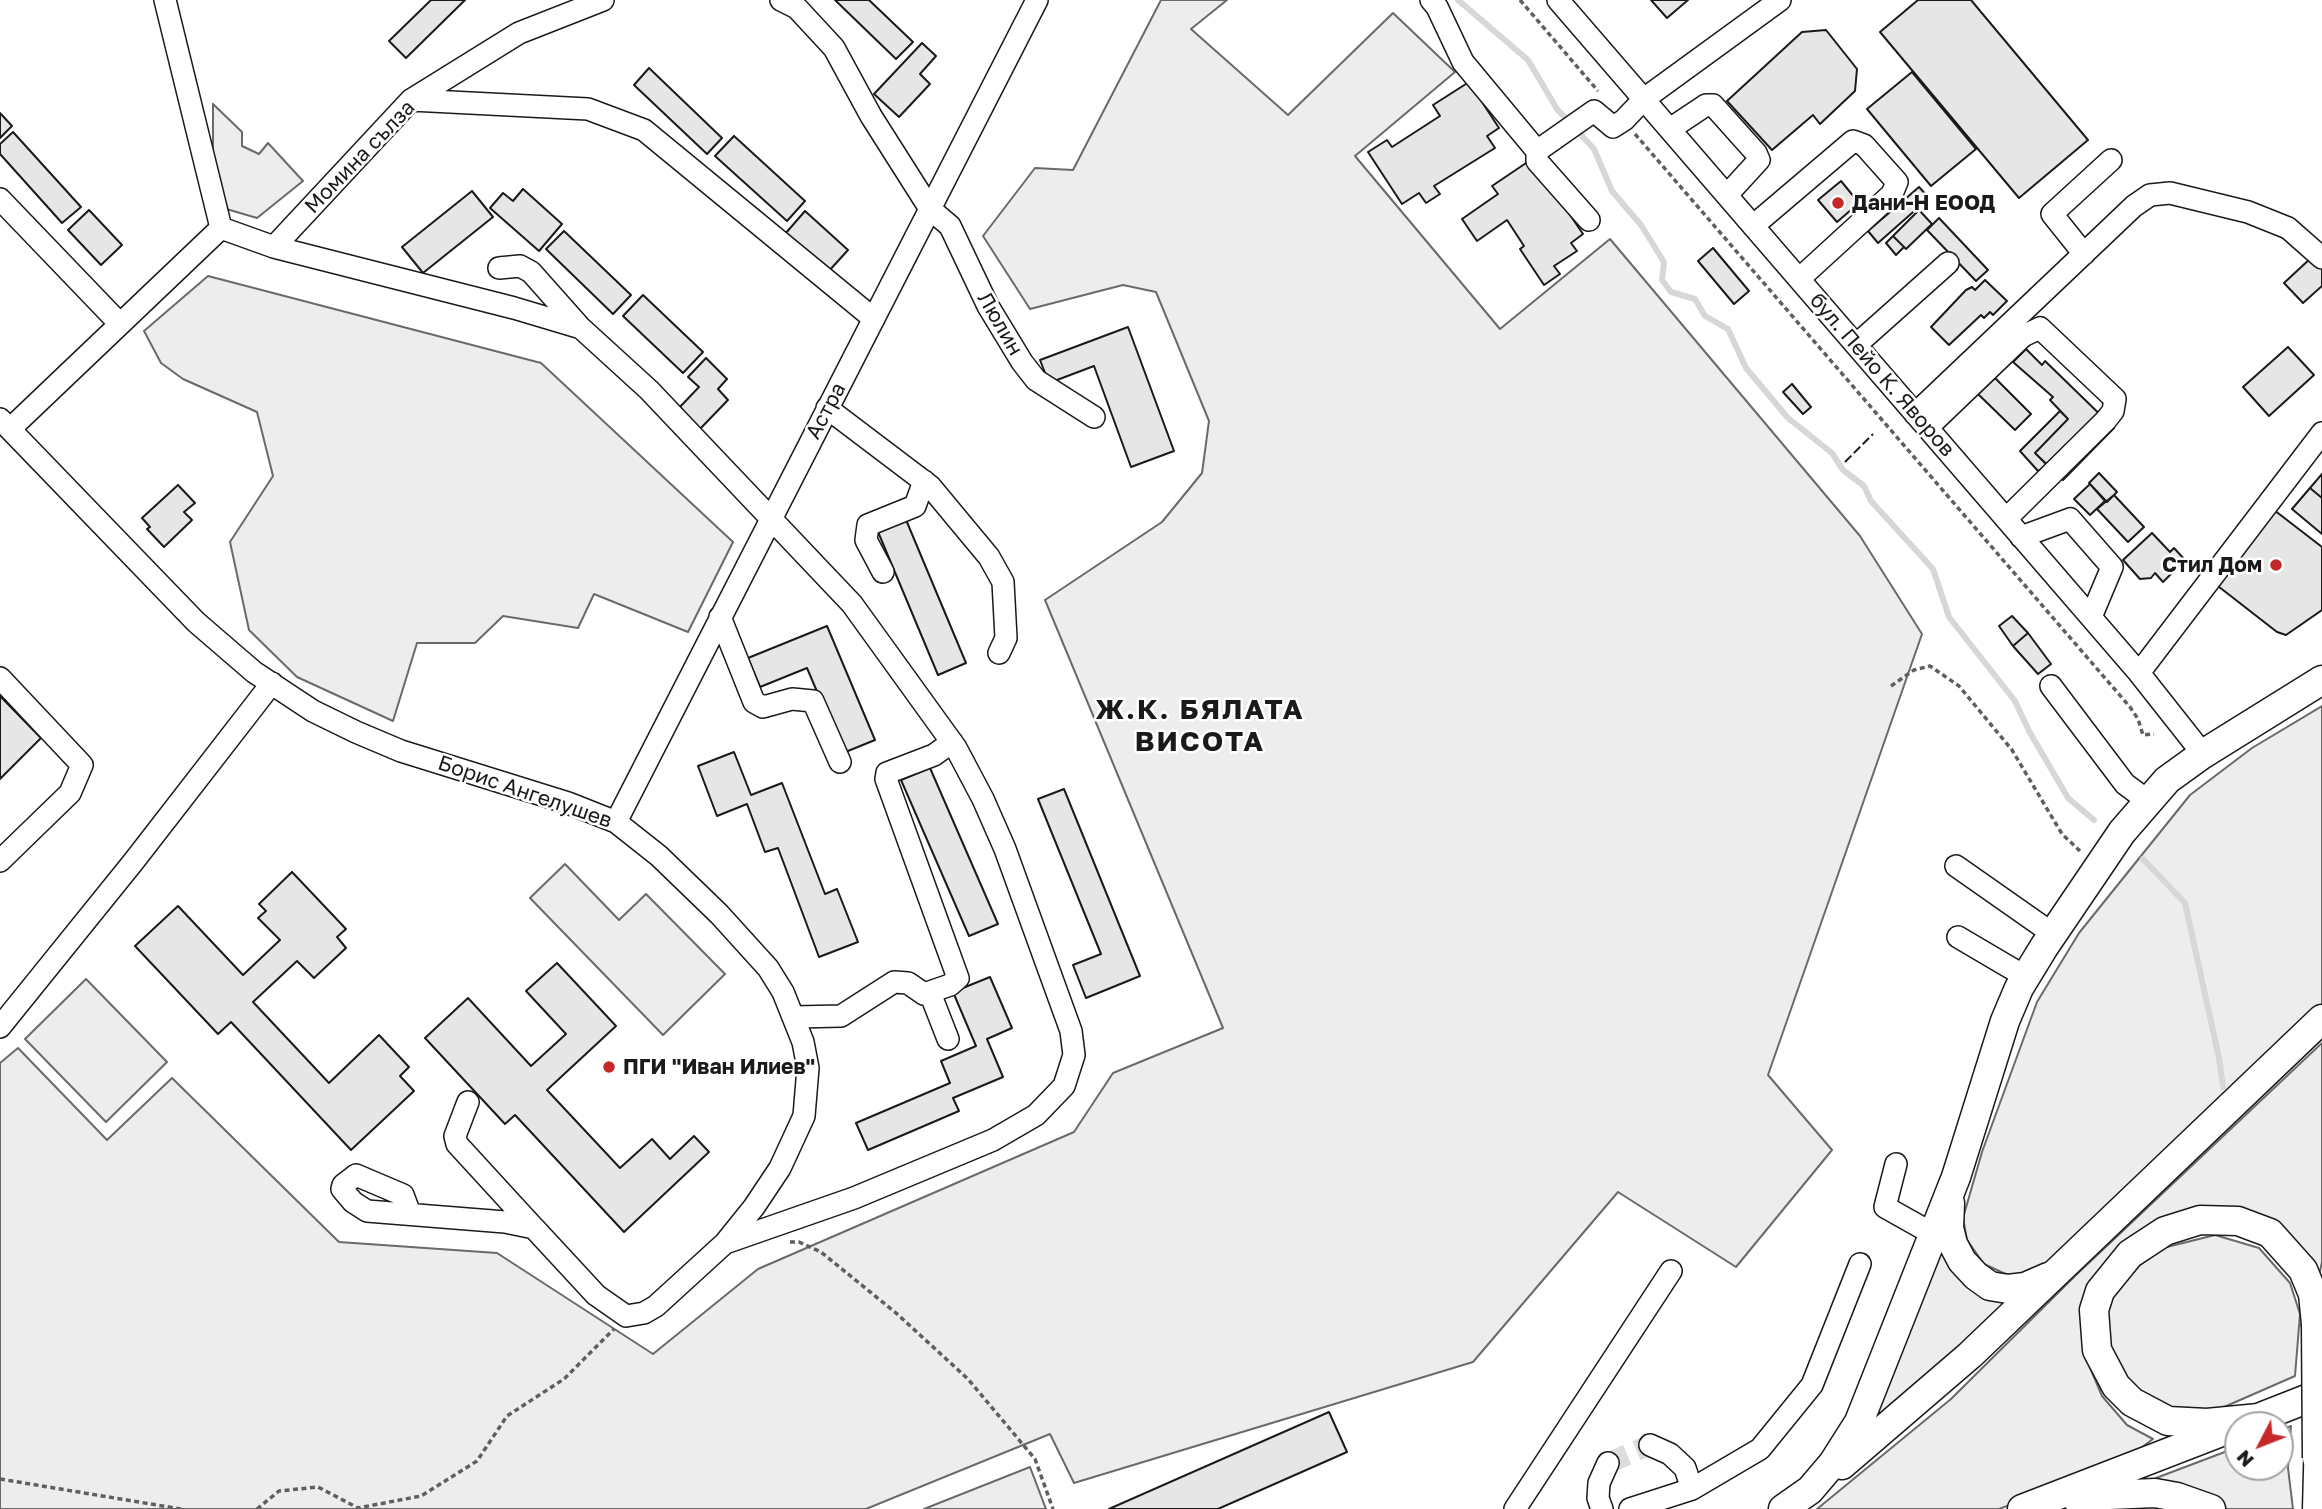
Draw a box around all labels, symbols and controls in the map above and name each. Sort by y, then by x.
street label: Момина сълза [300,95,420,219]
place label: Дани-Н ЕООД [1852,190,1995,216]
marker: Дани-Н ЕООД [1830,195,1846,211]
street label: Люлин [972,288,1028,360]
street label: бул. Пейо К. Яворов [1804,288,1960,462]
street label: Астра [801,378,851,444]
place label: Стил Дом [2162,552,2262,578]
marker: Стил Дом [2268,557,2284,573]
district label: Ж.К. БЯЛАТА ВИСОТА [1097,693,1303,759]
street label: Борис Ангелушев [435,750,615,834]
place label: ПГИ "Иван Илиев" [623,1054,815,1080]
marker: ПГИ "Иван Илиев" [601,1059,617,1075]
north arrow [2224,1411,2294,1481]
text: N [2231,1446,2258,1472]

